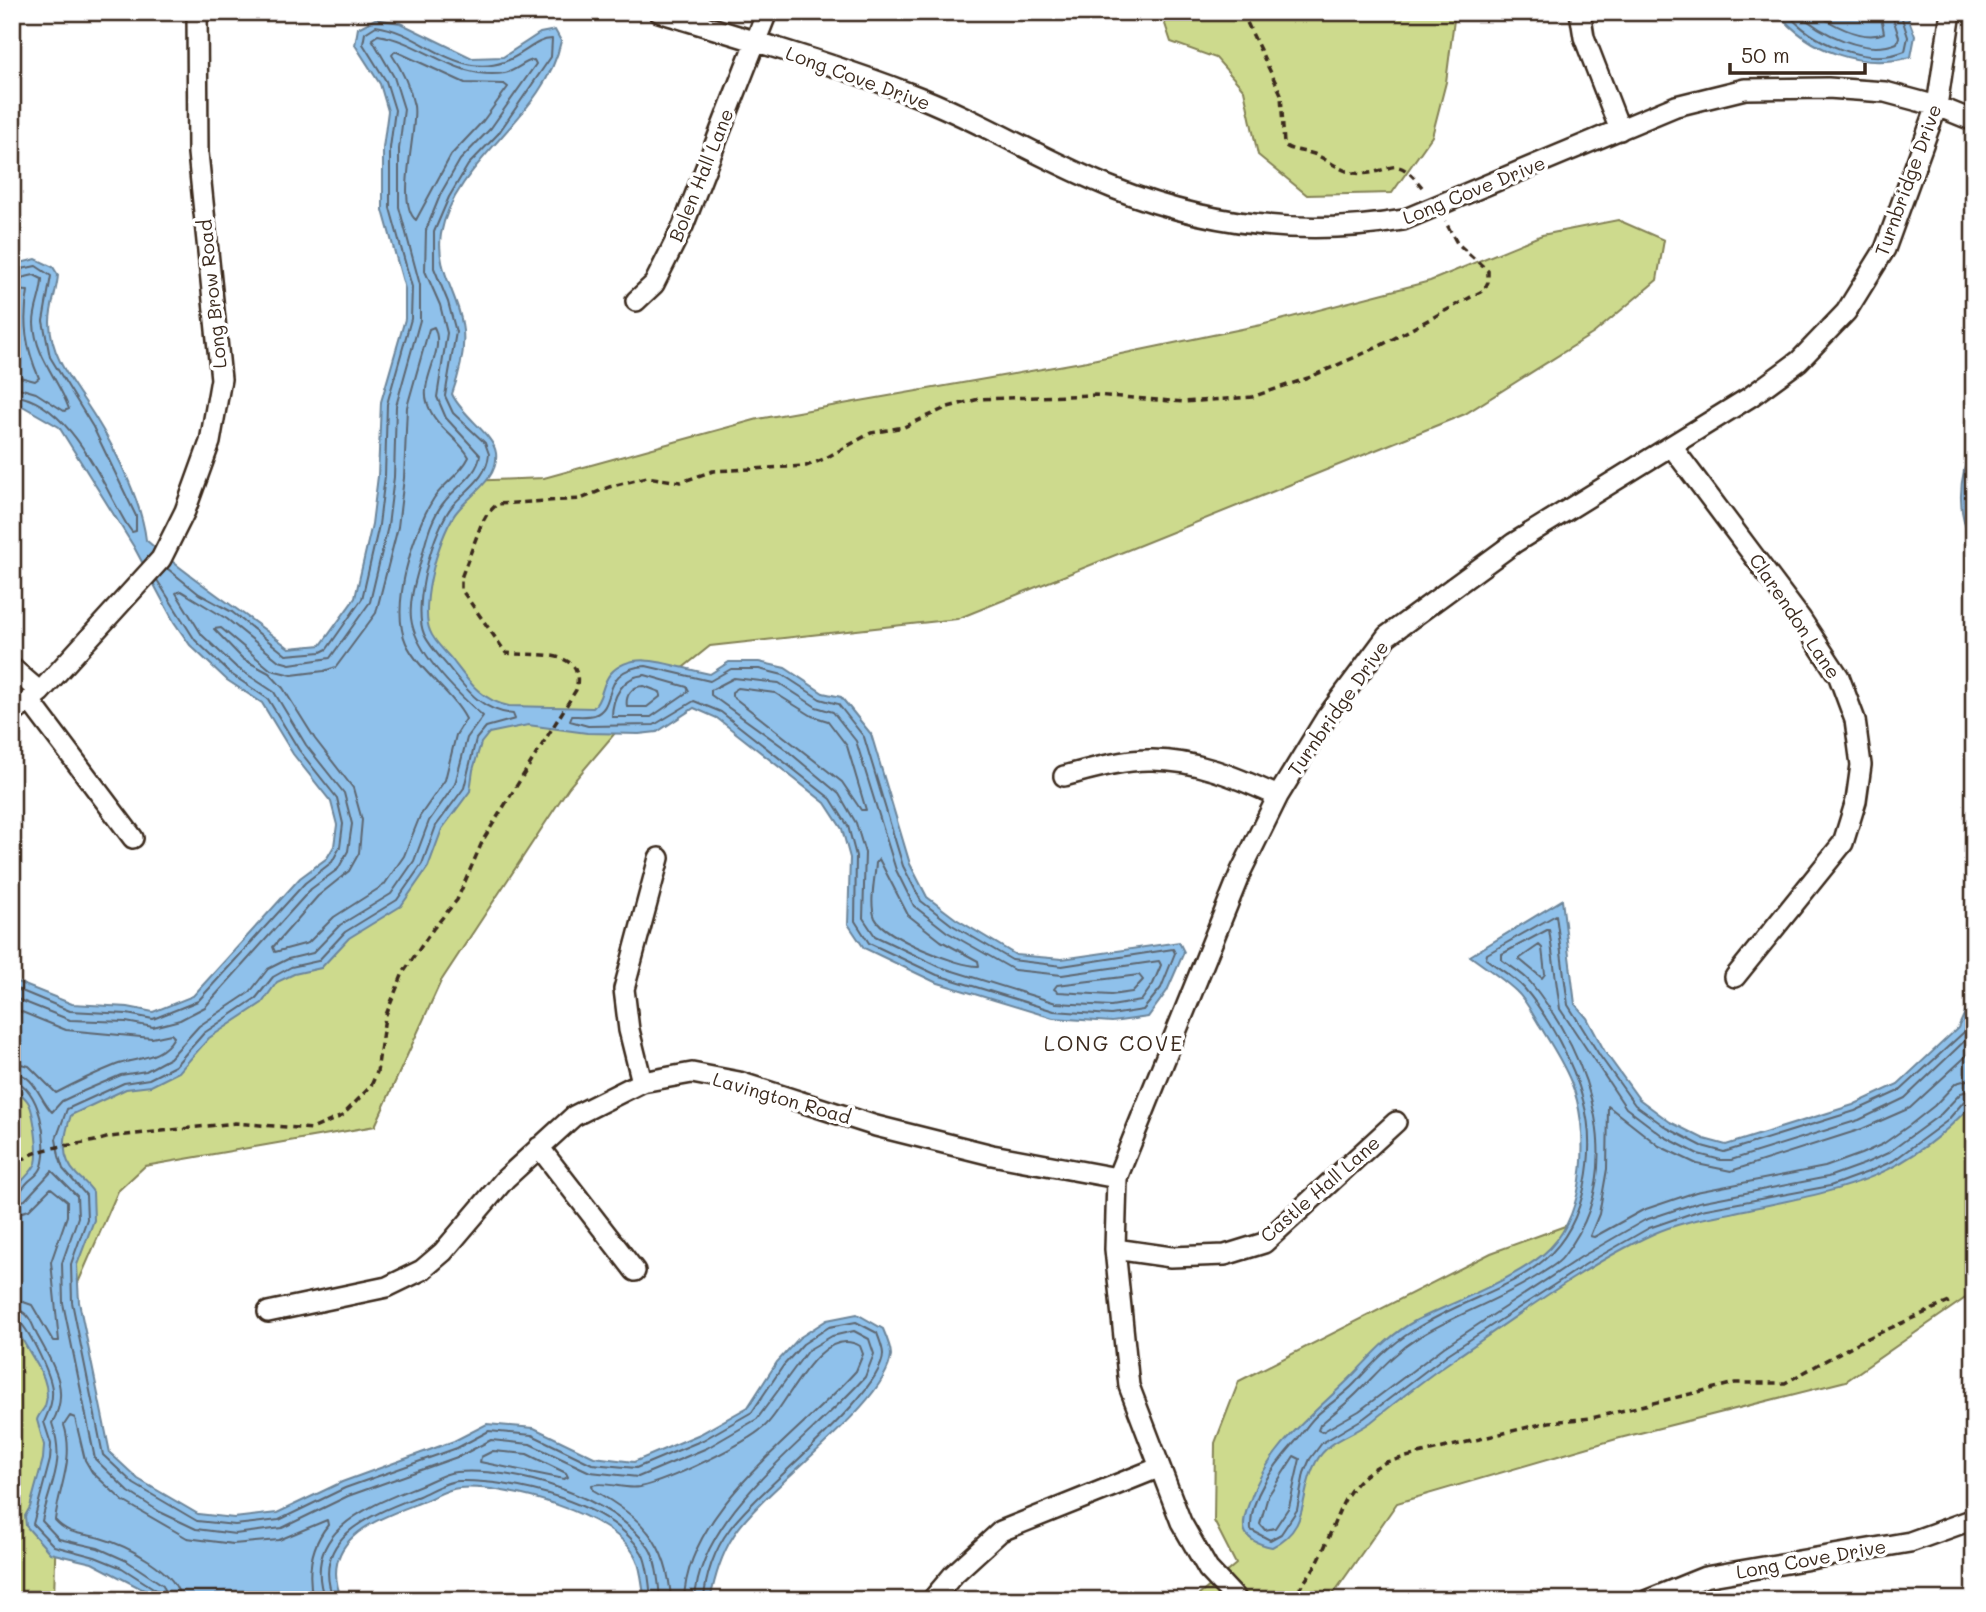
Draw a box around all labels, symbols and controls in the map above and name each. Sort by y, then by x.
scale bar [1730,32,1865,76]
street label: Long Cove Drive [783,40,934,115]
text: 50 m [1741,41,1790,68]
street label: Turnbridge Drive [1868,101,1947,259]
street label: Bolen Hall Lane [662,105,739,245]
street label: Long Cove Drive [1399,150,1549,230]
street label: Long Brow Road [191,218,232,370]
street label: Clarendon Lane [1744,548,1847,683]
street label: Turnbridge Drive [1282,635,1394,780]
district label: LONG COVE [1044,1029,1184,1056]
street label: Lavington Road [710,1066,854,1129]
street label: Castle Hall Lane [1255,1130,1385,1248]
street label: Long Cove Drive [1734,1533,1888,1584]

